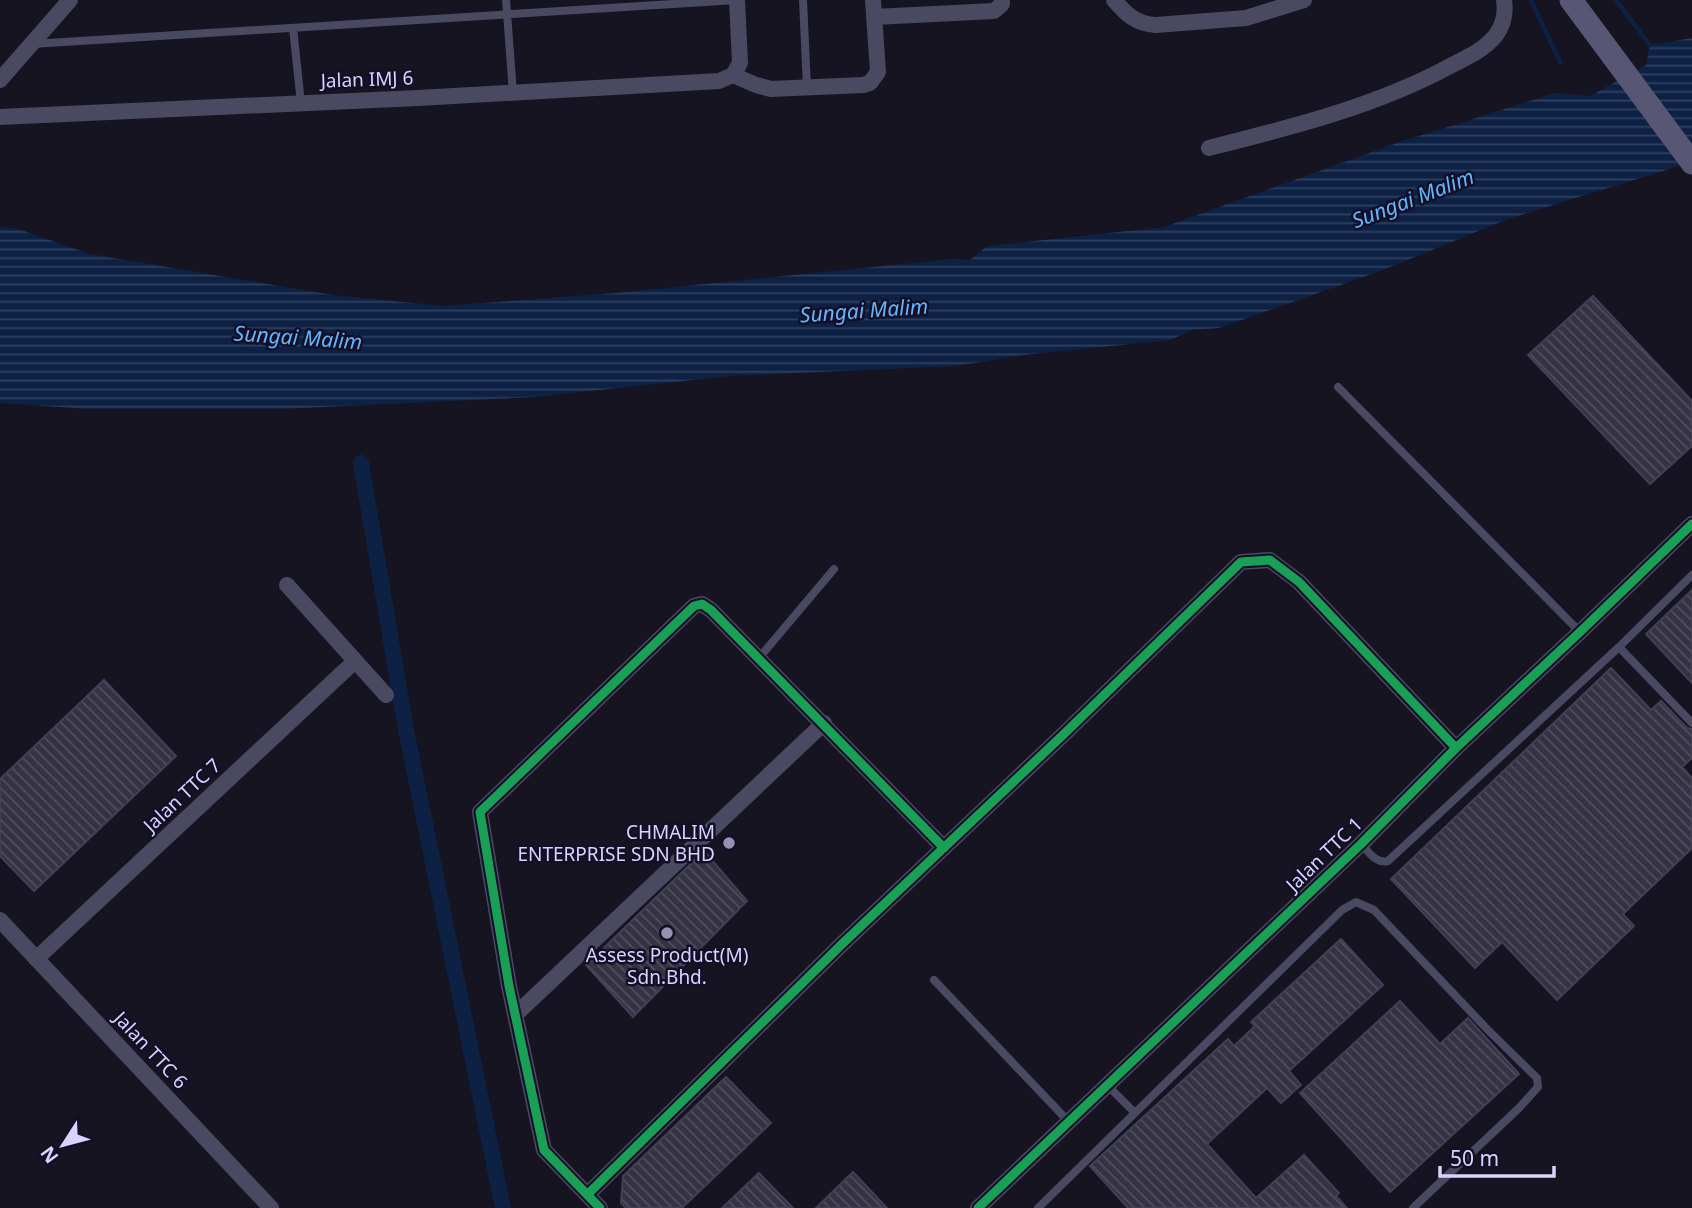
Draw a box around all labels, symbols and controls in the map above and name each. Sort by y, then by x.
street label: Jalan IMJ 6 [318,64,414,94]
water label: Sungai Malim [1348,162,1478,234]
water label: Sungai Malim [799,292,929,328]
water label: Sungai Malim [233,319,363,355]
street label: Jalan TTC 7 [136,752,226,839]
street label: Jalan TTC 1 [1279,811,1368,898]
place label: CHMALIM ENTERPRISE SDN BHD [517,819,715,867]
marker: CHMALIM ENTERPRISE SDN BHD [721,835,737,851]
marker: Assess Product(M) Sdn.Bhd. [659,925,675,941]
place label: Assess Product(M) Sdn.Bhd. [586,942,748,990]
street label: Jalan TTC 6 [107,1004,194,1094]
north arrow [28,1110,98,1180]
scale bar [1440,1134,1554,1178]
text: N [34,1141,64,1169]
text: 50 m [1450,1144,1499,1172]

